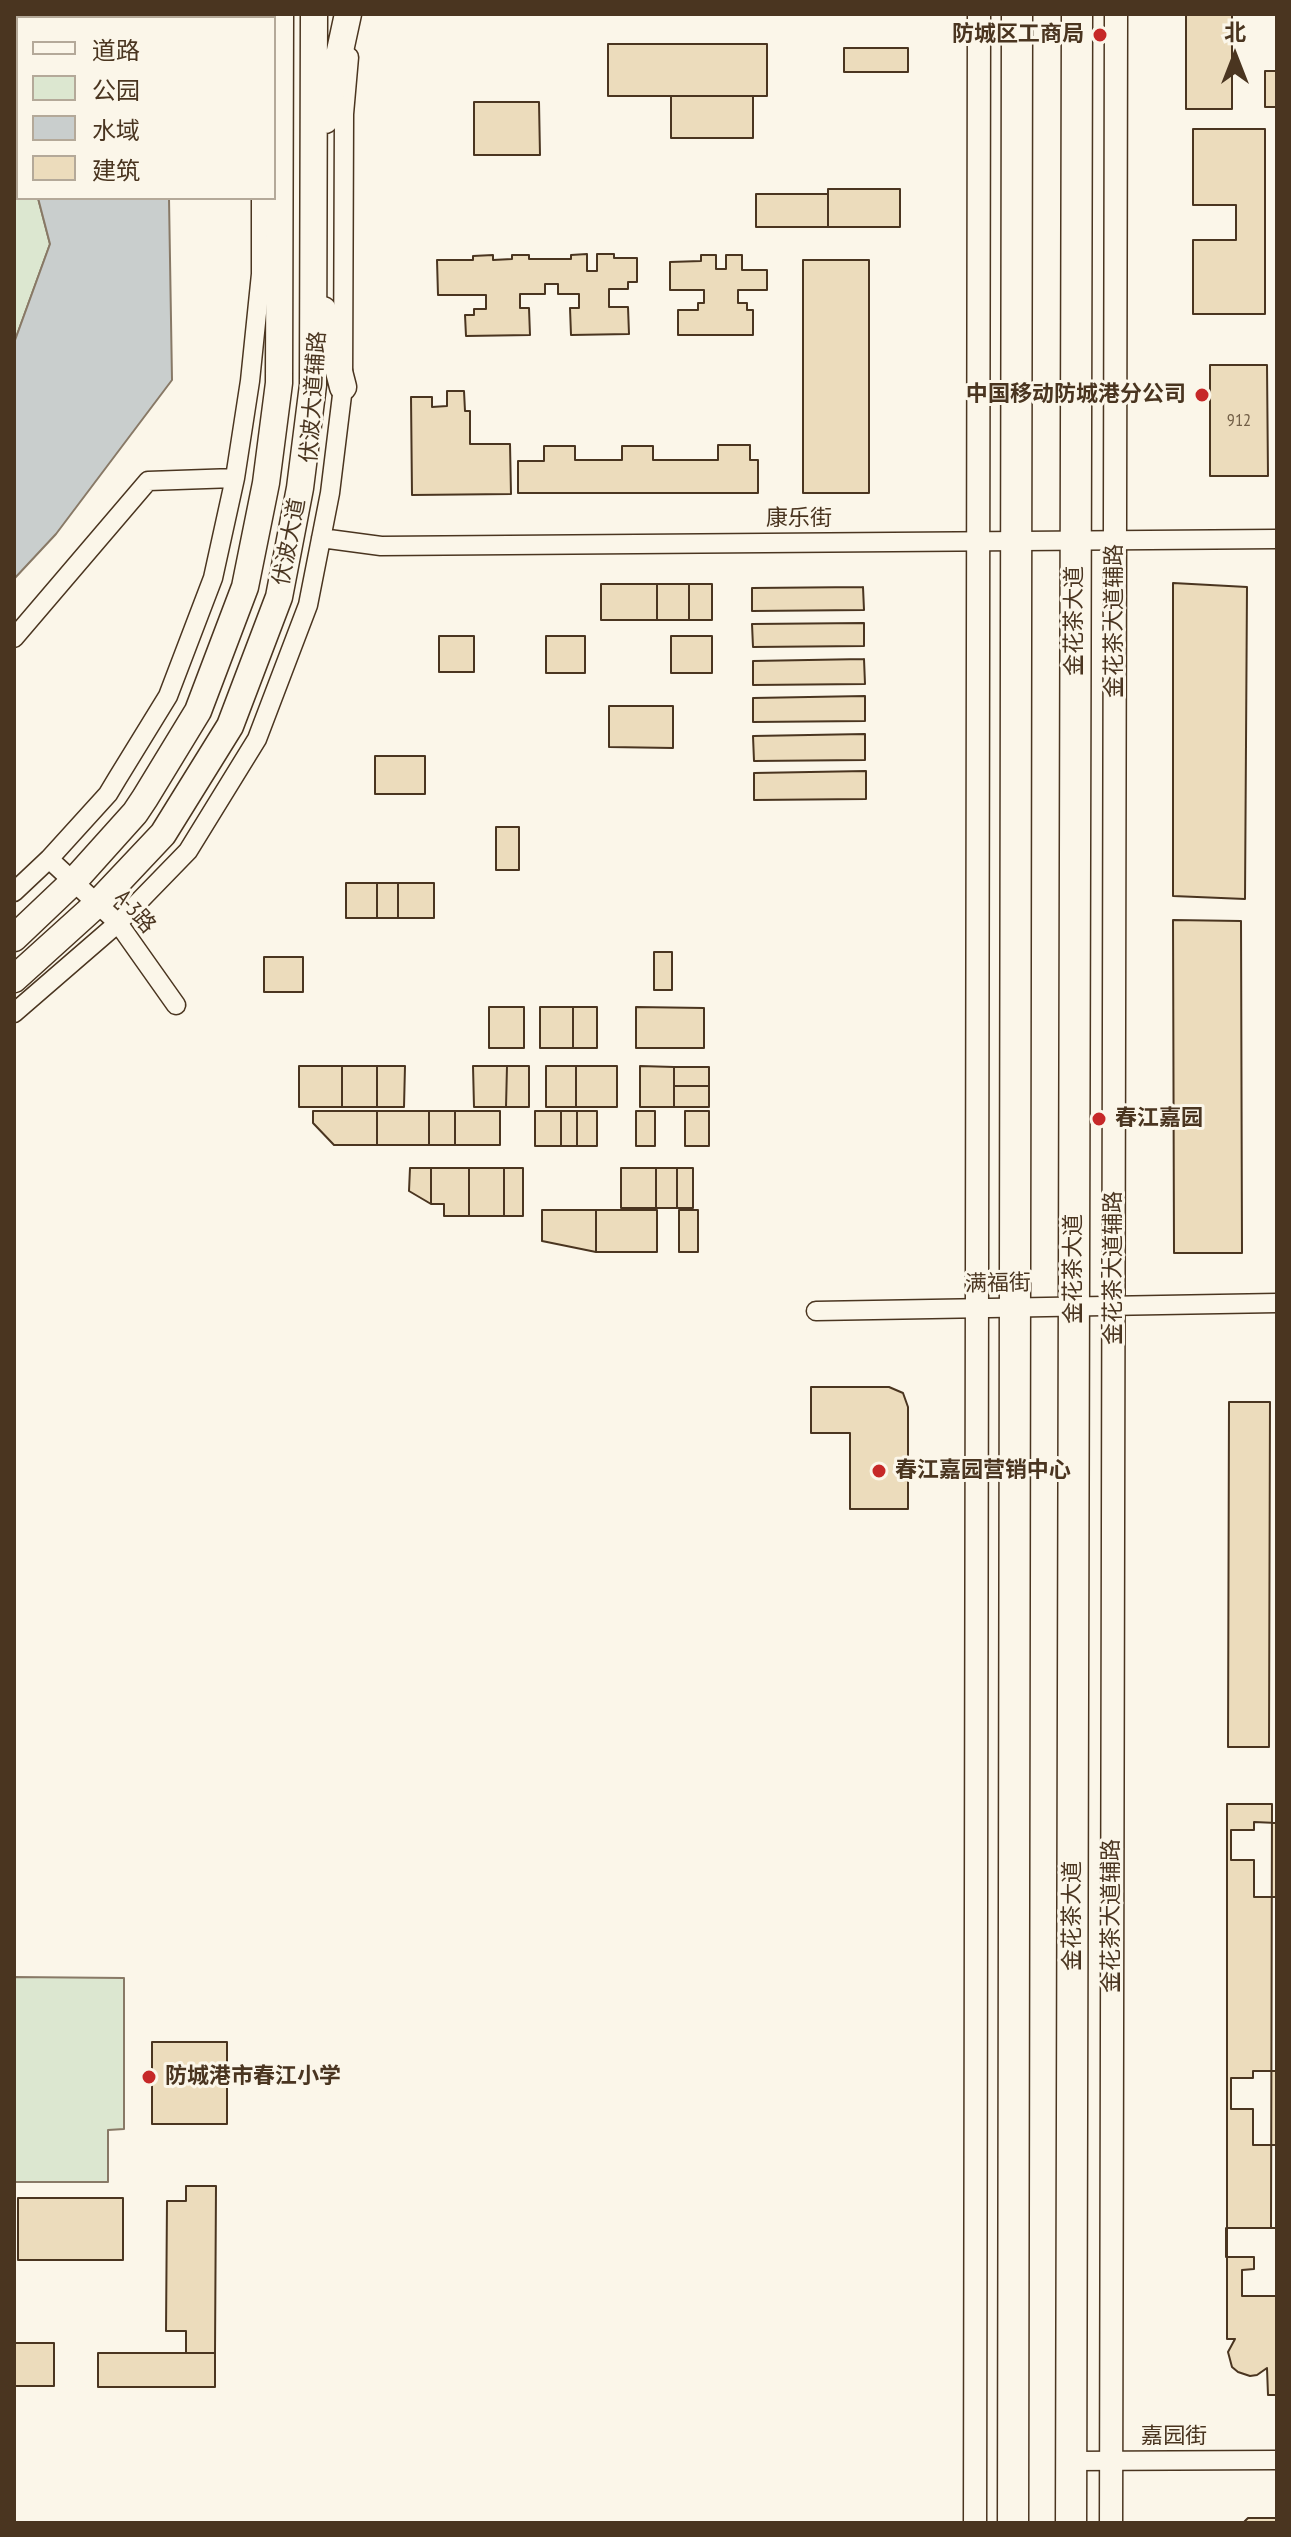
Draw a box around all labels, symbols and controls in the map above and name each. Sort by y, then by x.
legend [16,16,276,200]
north arrow [1195,16,1275,96]
text: 北 [1224,18,1246,46]
place label: 防城区工商局 [952,22,1084,48]
marker: 防城区工商局 [1091,26,1109,44]
text: 道路 [92,35,140,66]
text: 公园 [92,75,140,106]
text: 水域 [92,115,140,146]
text: 建筑 [92,155,140,186]
street label: 伏波大道辅路 [296,330,332,464]
place label: 中国移动防城港分公司 [966,382,1186,408]
marker: 中国移动防城港分公司 [1193,386,1211,404]
house number: 912 [1227,410,1251,432]
street label: 伏波大道 [269,496,311,588]
street label: 康乐街 [766,506,832,532]
street label: 金花茶大道辅路 [1102,544,1128,698]
street label: 金花茶大道 [1062,566,1088,676]
street label: A-3路 [109,885,161,939]
place label: 春江嘉园 [1115,1106,1203,1132]
marker: 春江嘉园 [1090,1110,1108,1128]
street label: 金花茶大道辅路 [1101,1191,1127,1345]
street label: 金花茶大道 [1061,1214,1087,1324]
street label: 满福街 [965,1270,1031,1298]
place label: 春江嘉园营销中心 [895,1458,1071,1484]
marker: 春江嘉园营销中心 [870,1462,888,1480]
street label: 金花茶大道辅路 [1099,1839,1125,1993]
street label: 金花茶大道 [1060,1861,1086,1971]
place label: 防城港市春江小学 [165,2064,341,2090]
marker: 防城港市春江小学 [140,2068,158,2086]
street label: 嘉园街 [1141,2424,1207,2450]

